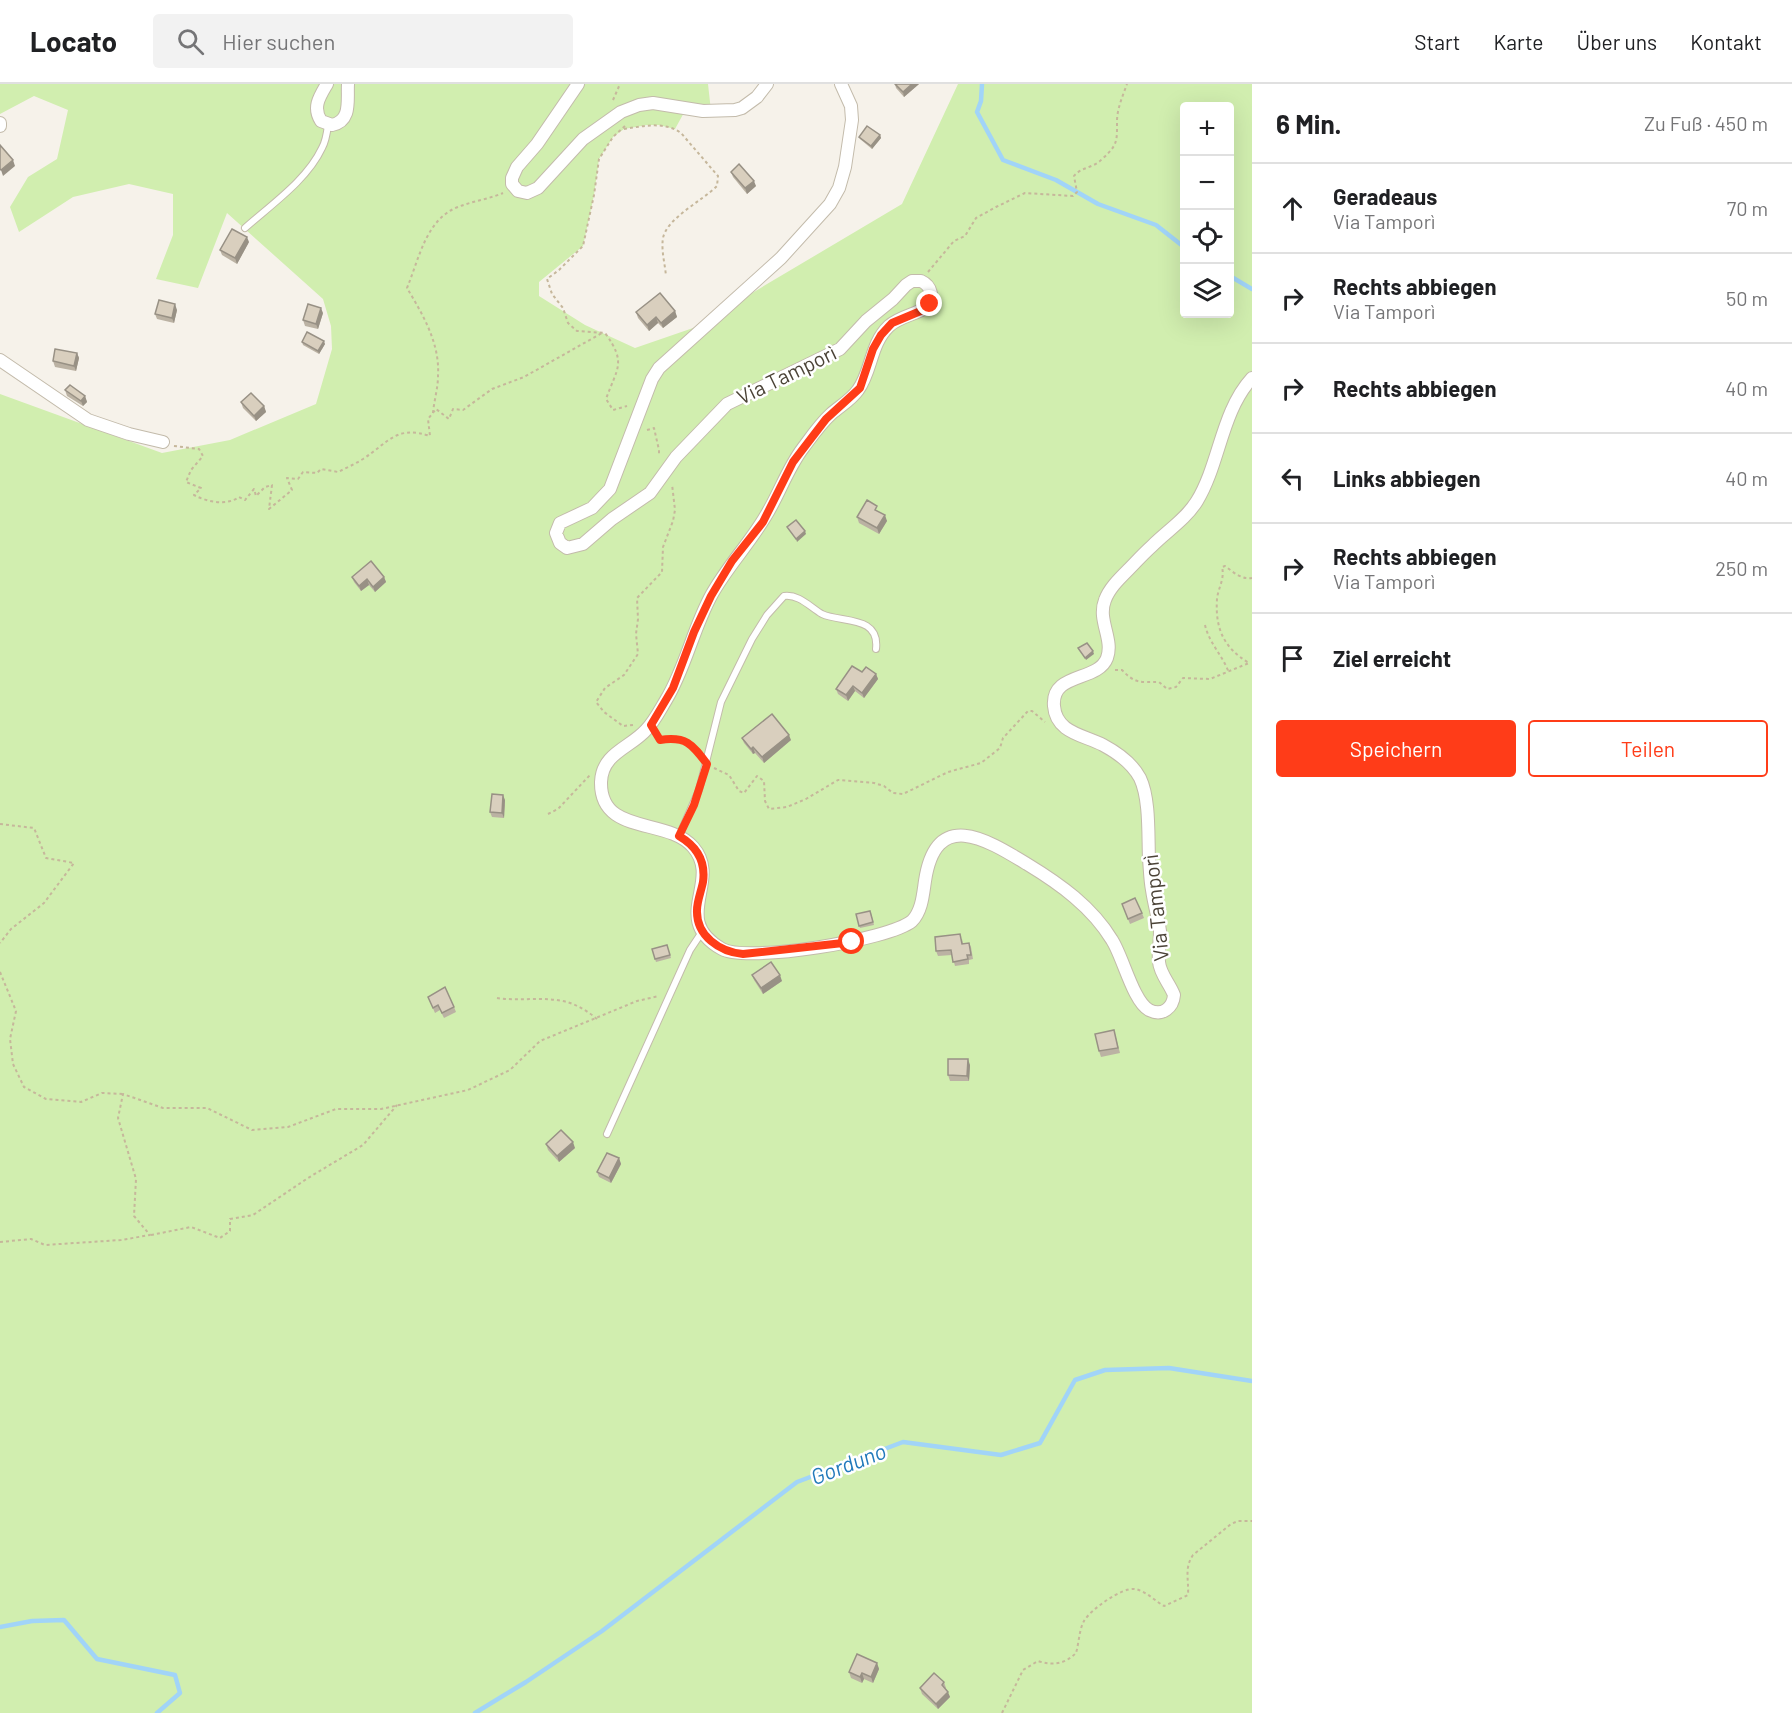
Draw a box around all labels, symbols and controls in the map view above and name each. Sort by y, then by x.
search box [153,14,573,68]
text: Locato [30,24,117,58]
icon: search [174,25,207,58]
text: Hier suchen [222,28,335,54]
text: Start [1414,29,1461,54]
text: Karte [1494,29,1544,54]
text: Über uns [1577,29,1657,54]
text: Kontakt [1690,29,1762,54]
map controls [1180,102,1234,318]
button: + [1180,102,1234,156]
text: 6 Min. [1276,108,1341,139]
text: Zu Fuß · 450 m [1644,111,1768,135]
button: − [1180,156,1234,210]
text: Geradeaus [1333,183,1437,209]
icon: ahead [1276,192,1309,225]
text: 70 m [1727,196,1768,220]
text: Via Tamporì [1333,209,1435,233]
button: locate [1180,210,1234,264]
button: layers [1180,264,1234,318]
text: Rechts abbiegen [1333,273,1496,299]
icon: right [1276,282,1309,315]
text: 50 m [1726,286,1768,310]
route end [916,290,942,316]
text: Via Tamporì [1333,299,1435,323]
street label: Via Tamporì [732,339,840,409]
icon: right [1276,372,1309,405]
text: Rechts abbiegen [1333,375,1496,401]
text: 40 m [1725,376,1768,400]
icon: left [1276,462,1309,495]
text: Links abbiegen [1333,465,1481,491]
text: 40 m [1725,466,1768,490]
text: Rechts abbiegen [1333,543,1496,569]
icon: right [1276,552,1309,585]
text: 250 m [1715,556,1768,580]
text: Via Tamporì [1333,569,1435,593]
icon: arrive [1276,642,1309,675]
text: Ziel erreicht [1333,645,1451,671]
button: Speichern [1276,720,1516,777]
button: Teilen [1528,720,1768,777]
street label: Via Tamporì [1137,853,1173,963]
route start [838,928,864,954]
water label: Gorduno [807,1437,889,1489]

